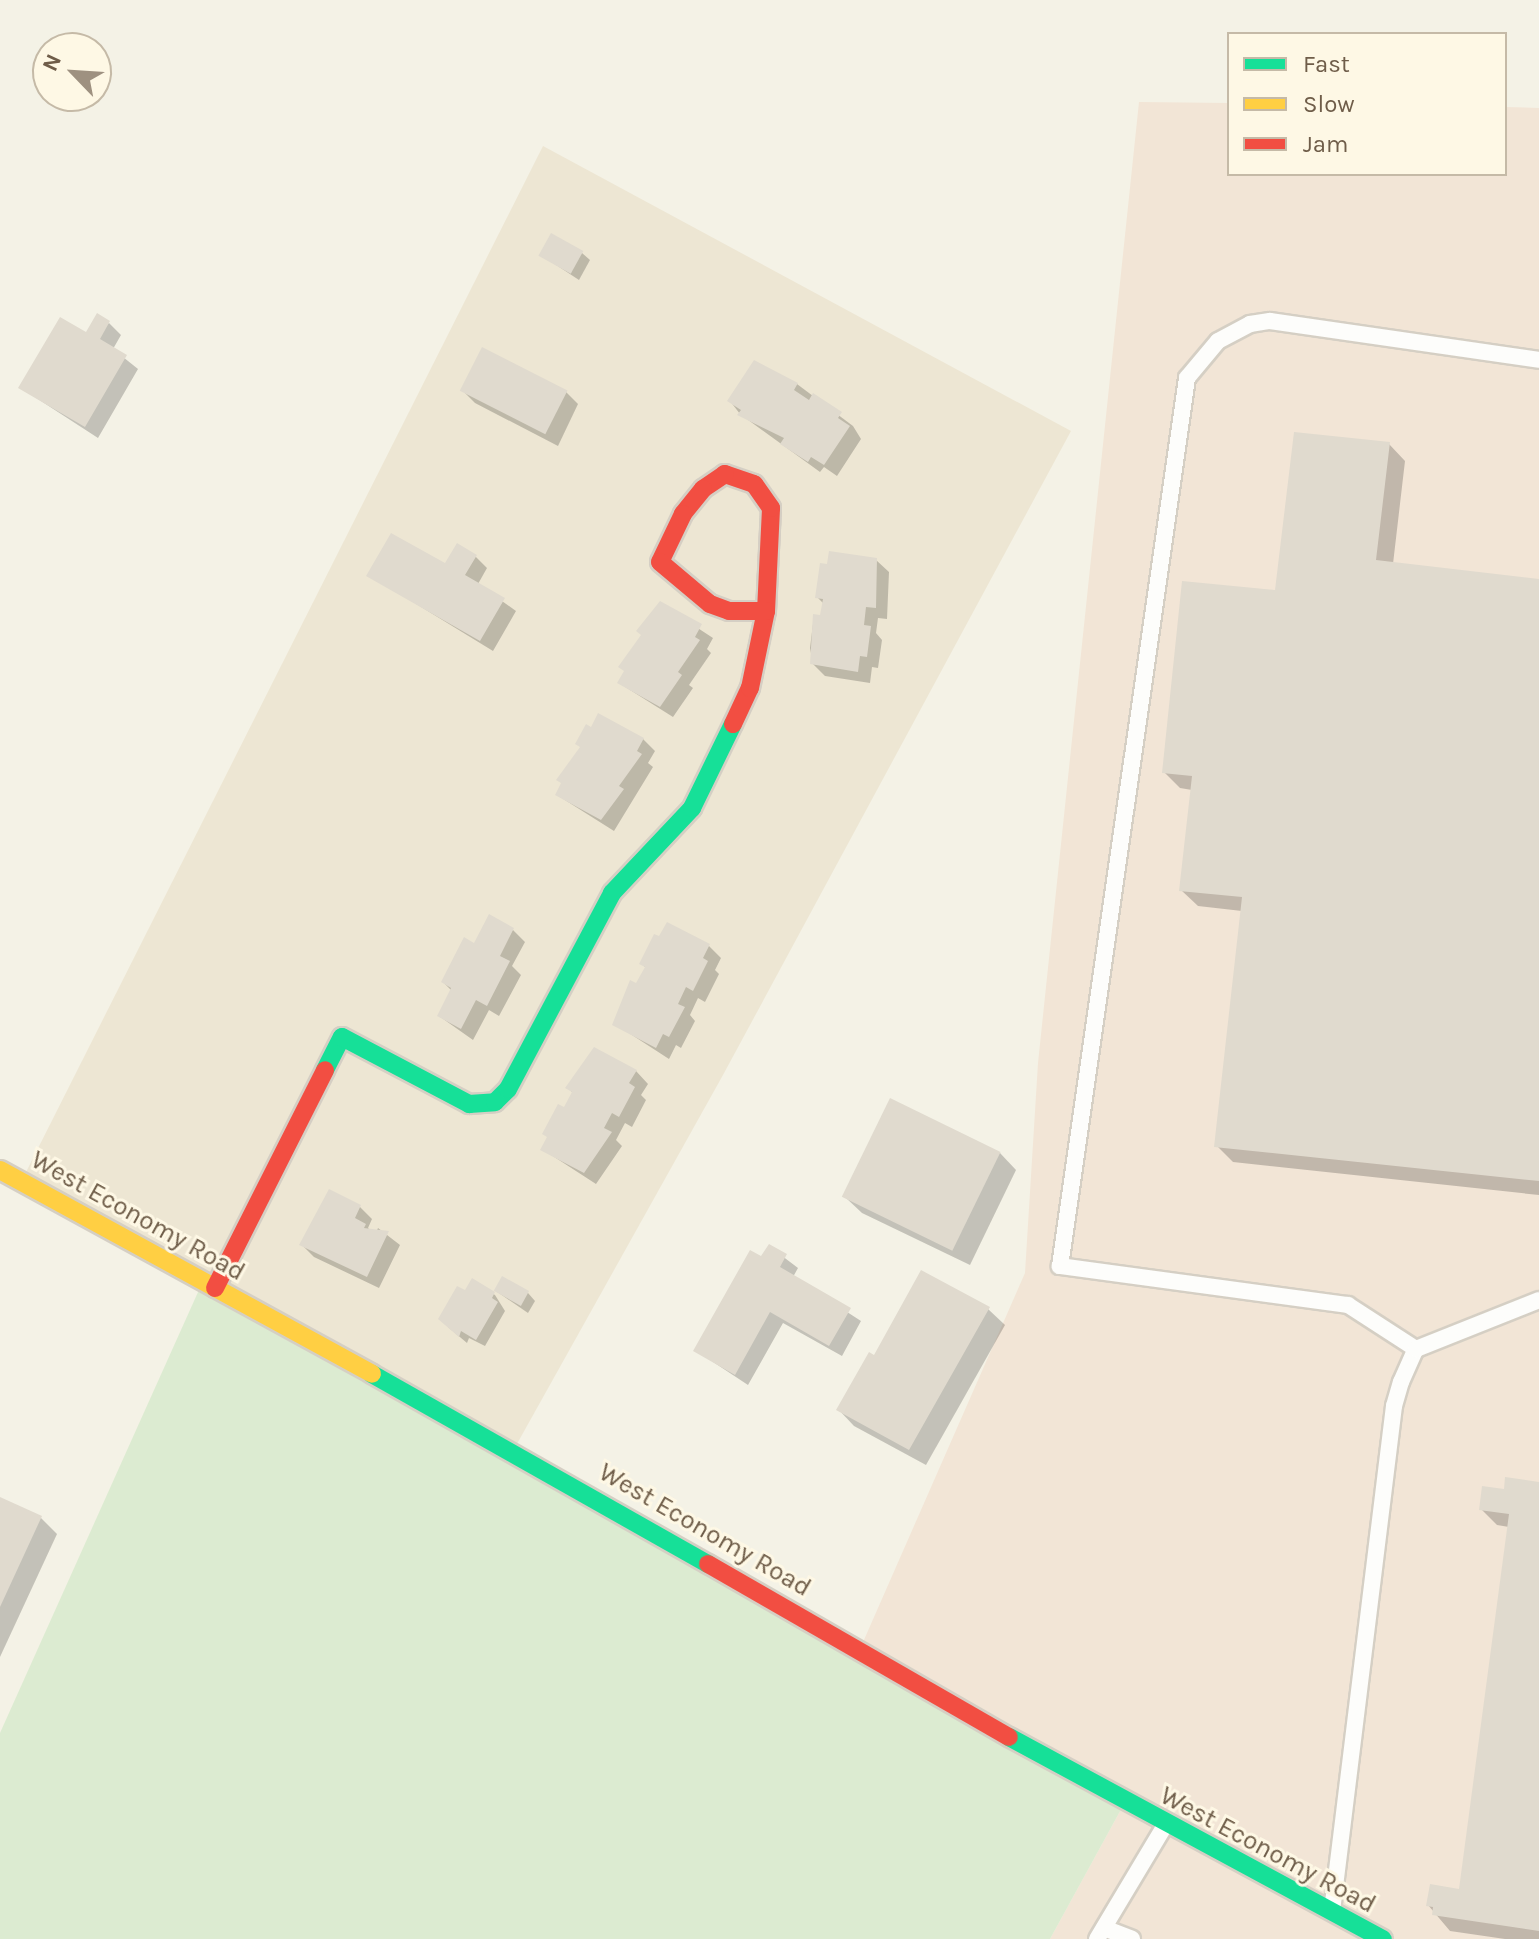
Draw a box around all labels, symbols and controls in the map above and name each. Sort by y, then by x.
north arrow [32,32,112,112]
legend [1227,32,1507,176]
text: N [37,50,67,75]
text: Fast [1303,50,1350,78]
text: Slow [1303,90,1355,118]
text: Jam [1303,130,1348,158]
street label: West Economy Road [25,1144,251,1288]
street label: West Economy Road [593,1456,817,1604]
street label: West Economy Road [1155,1780,1381,1920]

